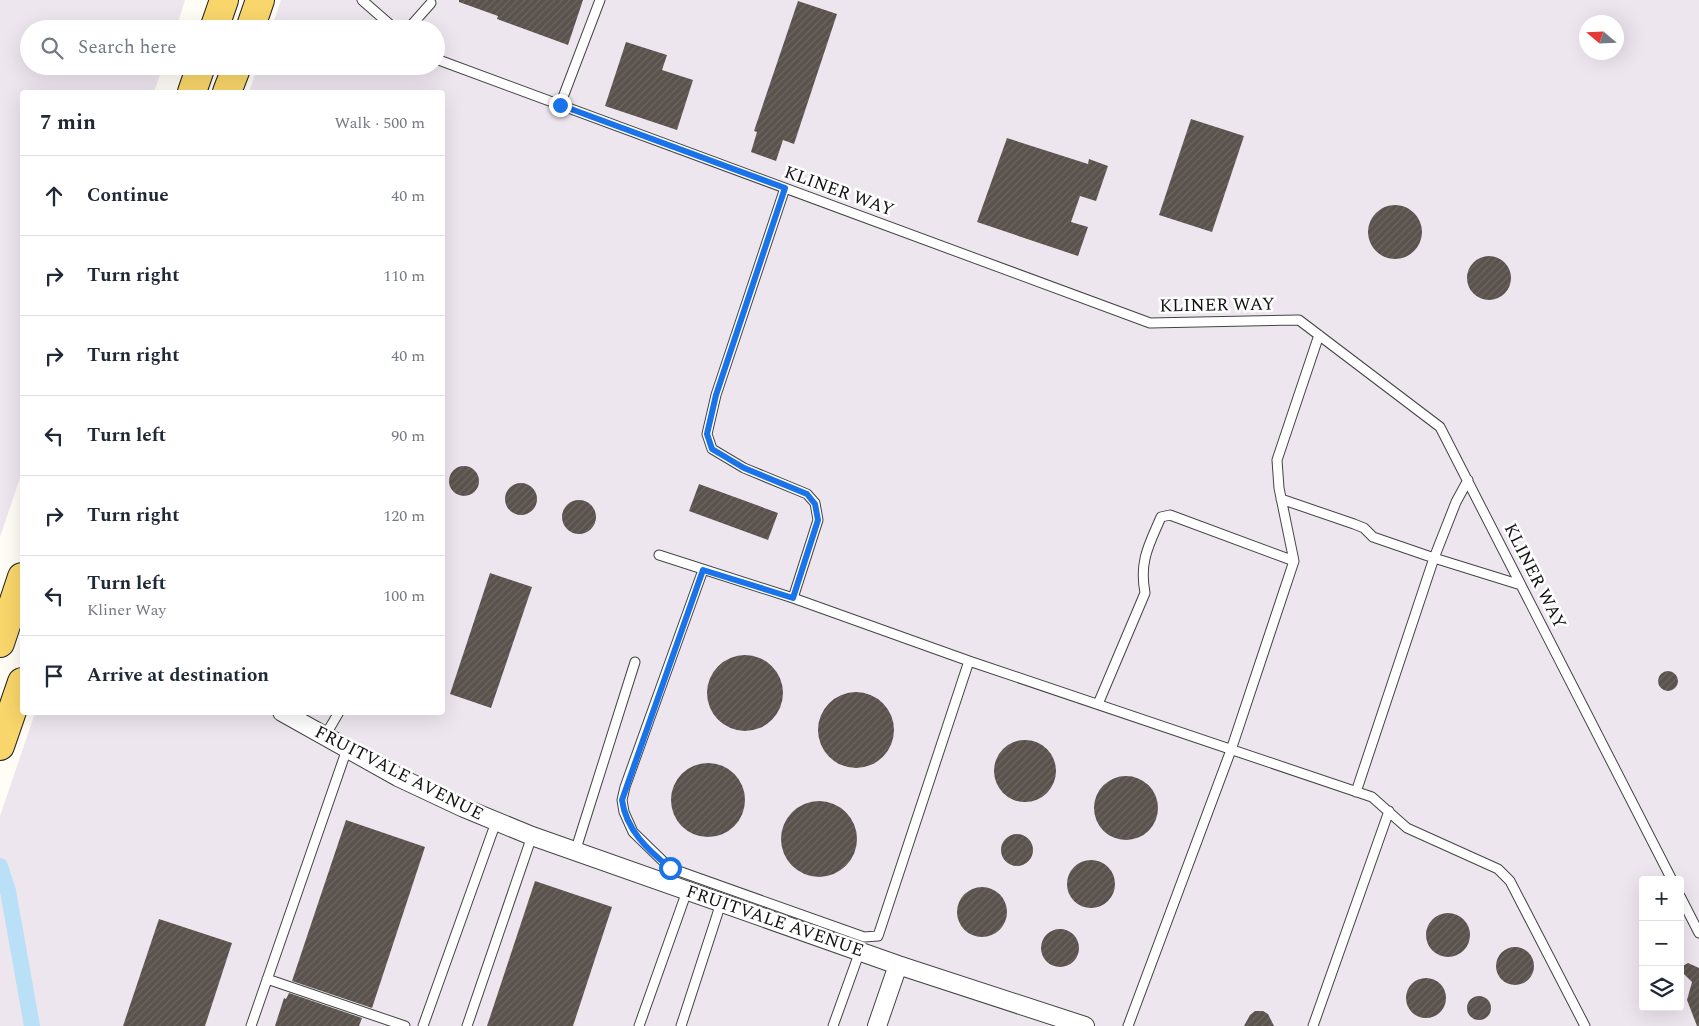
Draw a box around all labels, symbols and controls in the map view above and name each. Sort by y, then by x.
north arrow [1579,15,1624,60]
search box [20,20,445,75]
text: Search here [78,33,177,62]
icon: search [38,34,66,62]
route end [549,94,572,117]
text: 7 min [40,107,96,139]
text: Walk · 500 m [334,111,425,135]
street label: KLINER WAY [780,159,898,223]
text: Continue [87,181,169,210]
icon: ahead [40,182,68,210]
text: 40 m [391,184,425,208]
text: Turn right [87,261,180,290]
icon: right [40,262,68,290]
text: 110 m [383,264,425,288]
street label: KLINER WAY [1159,290,1275,320]
text: Turn right [87,341,180,370]
icon: right [40,342,68,370]
text: 40 m [391,344,425,368]
text: Turn left [87,421,166,450]
icon: left [40,422,68,450]
text: 90 m [391,424,425,448]
text: Turn right [87,501,180,530]
icon: right [40,502,68,530]
text: 120 m [383,504,425,528]
street label: KLINER WAY [1497,518,1573,634]
text: Turn left [87,569,166,598]
icon: left [40,582,68,610]
text: 100 m [383,584,425,608]
text: Kliner Way [87,598,166,622]
text: Arrive at destination [87,661,269,690]
icon: arrive [40,662,68,690]
street label: FRUITVALE AVENUE [310,719,488,827]
route start [659,857,682,880]
map controls [1639,876,1684,1011]
button: + [1639,876,1684,921]
street label: FRUITVALE AVENUE [682,878,868,964]
button: − [1639,921,1684,966]
button: layers [1639,966,1684,1011]

